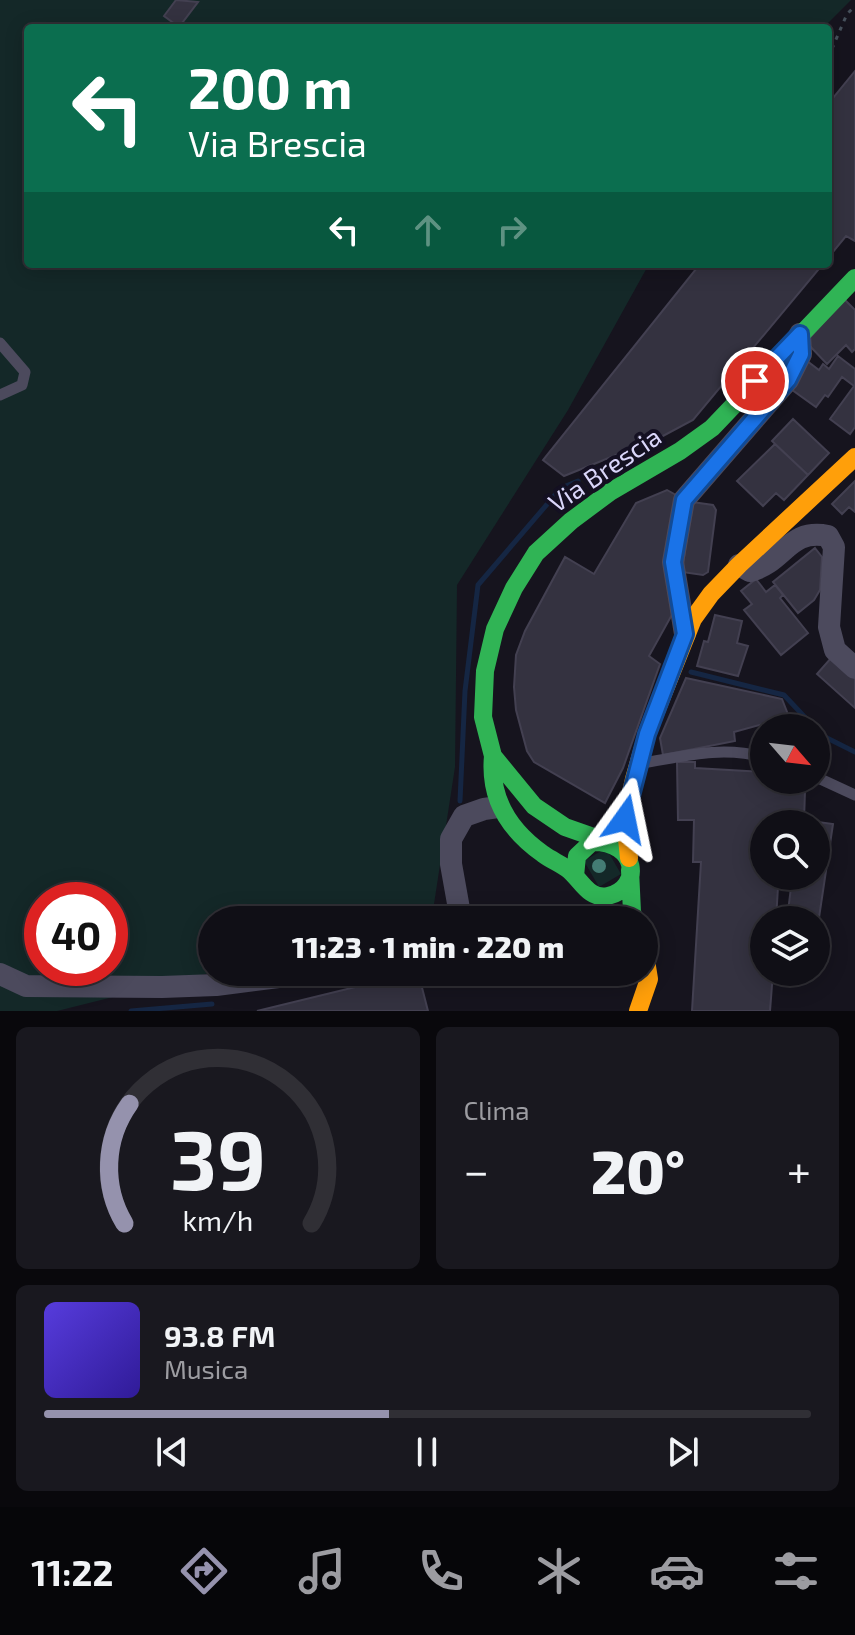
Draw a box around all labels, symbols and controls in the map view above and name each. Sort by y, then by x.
text: 200 m [188,53,353,120]
icon: left [56,56,160,160]
text: Via Brescia [188,121,367,164]
icon: left [322,208,366,252]
icon: ahead [406,208,450,252]
icon: right [490,208,534,252]
pin [721,347,789,415]
icon: arrive [733,359,777,403]
street label: Via Brescia [542,420,666,518]
north arrow [750,714,830,794]
map controls [750,714,830,986]
position arrow [583,777,667,861]
button: search [750,810,830,890]
speed limit sign: 40 [24,882,128,986]
button: layers [750,906,830,986]
text: 11:23 · 1 min · 220 m [292,928,564,964]
text: Clima [464,1094,530,1125]
text: 39 [170,1107,266,1207]
text: 20° [591,1134,685,1206]
text: − [464,1143,489,1196]
text: + [787,1143,811,1196]
text: km/h [182,1202,253,1237]
text: 93.8 FM [164,1317,275,1353]
text: Musica [164,1353,248,1384]
icon: previous [150,1430,194,1474]
icon: pause [405,1430,449,1474]
icon: next [661,1430,705,1474]
icon: directions [176,1543,232,1599]
icon: music [294,1543,350,1599]
icon: phone [413,1543,469,1599]
icon: climate [531,1543,587,1599]
icon: car [649,1543,705,1599]
icon: filters [768,1543,824,1599]
text: 11:22 [31,1550,113,1593]

